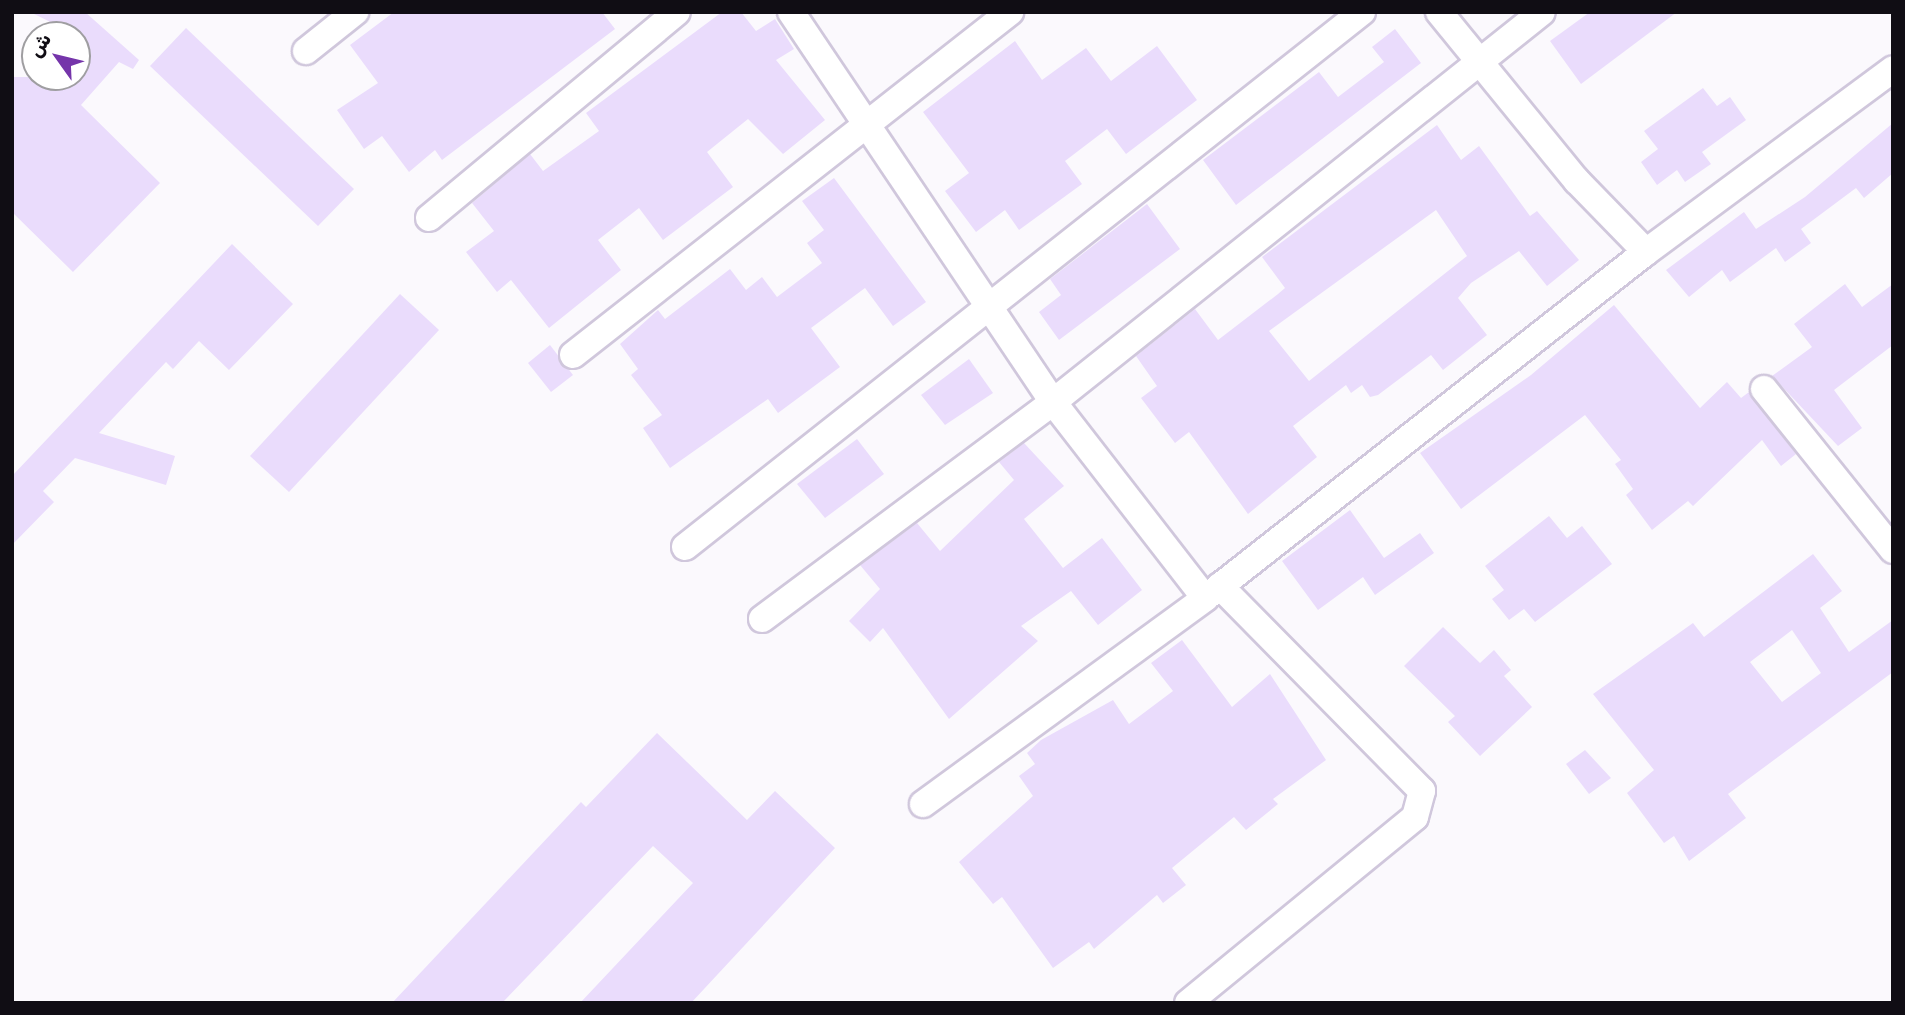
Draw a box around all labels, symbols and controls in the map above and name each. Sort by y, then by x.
north arrow [21,21,91,91]
text: ش [24,29,56,62]

